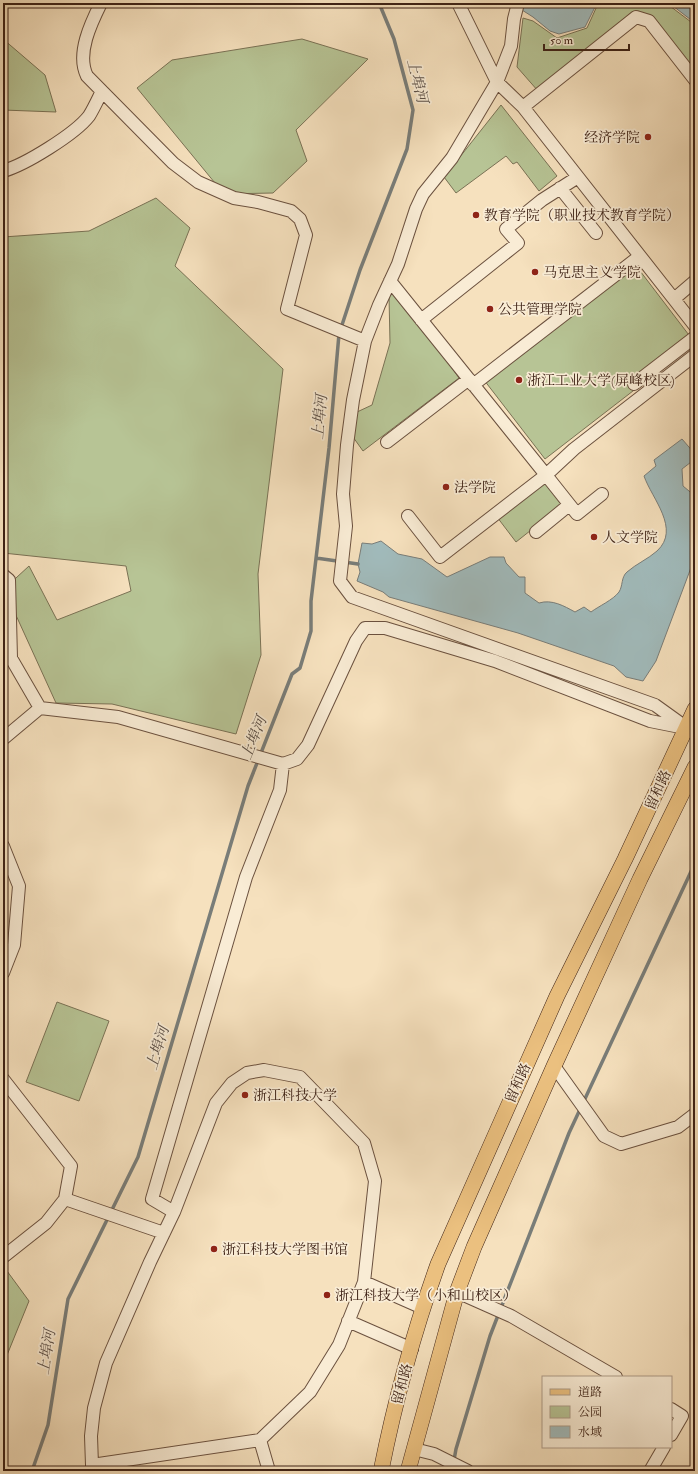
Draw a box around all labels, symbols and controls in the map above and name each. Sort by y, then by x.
scale bar [544,26,629,52]
text: 50 m [550,33,574,48]
water label: 上埠河 [402,57,432,108]
place label: 经济学院 [584,129,640,146]
marker: 经济学院 [643,132,653,142]
place label: 教育学院（职业技术教育学院） [484,207,680,224]
marker: 教育学院（职业技术教育学院） [471,210,481,220]
place label: 马克思主义学院 [543,264,641,281]
marker: 马克思主义学院 [530,267,540,277]
place label: 公共管理学院 [498,301,582,318]
marker: 公共管理学院 [485,304,495,314]
place label: 浙江工业大学(屏峰校区) [527,372,675,389]
marker: 浙江工业大学(屏峰校区) [514,375,524,385]
water label: 上埠河 [309,391,332,440]
place label: 法学院 [454,479,496,496]
marker: 法学院 [441,482,451,492]
place label: 人文学院 [602,529,658,546]
marker: 人文学院 [589,532,599,542]
water label: 上埠河 [237,711,272,762]
street label: 留和路 [641,767,675,813]
water label: 上埠河 [142,1021,175,1072]
street label: 留和路 [502,1060,534,1106]
place label: 浙江科技大学 [253,1087,337,1104]
marker: 浙江科技大学 [240,1090,250,1100]
place label: 浙江科技大学图书馆 [222,1241,348,1258]
marker: 浙江科技大学图书馆 [209,1244,219,1254]
place label: 浙江科技大学（小和山校区） [335,1287,517,1304]
marker: 浙江科技大学（小和山校区） [322,1290,332,1300]
water label: 上埠河 [34,1325,60,1376]
street label: 留和路 [388,1362,416,1406]
legend [542,1376,672,1448]
text: 道路 [578,1385,602,1400]
text: 公园 [578,1405,602,1420]
text: 水域 [578,1425,602,1440]

